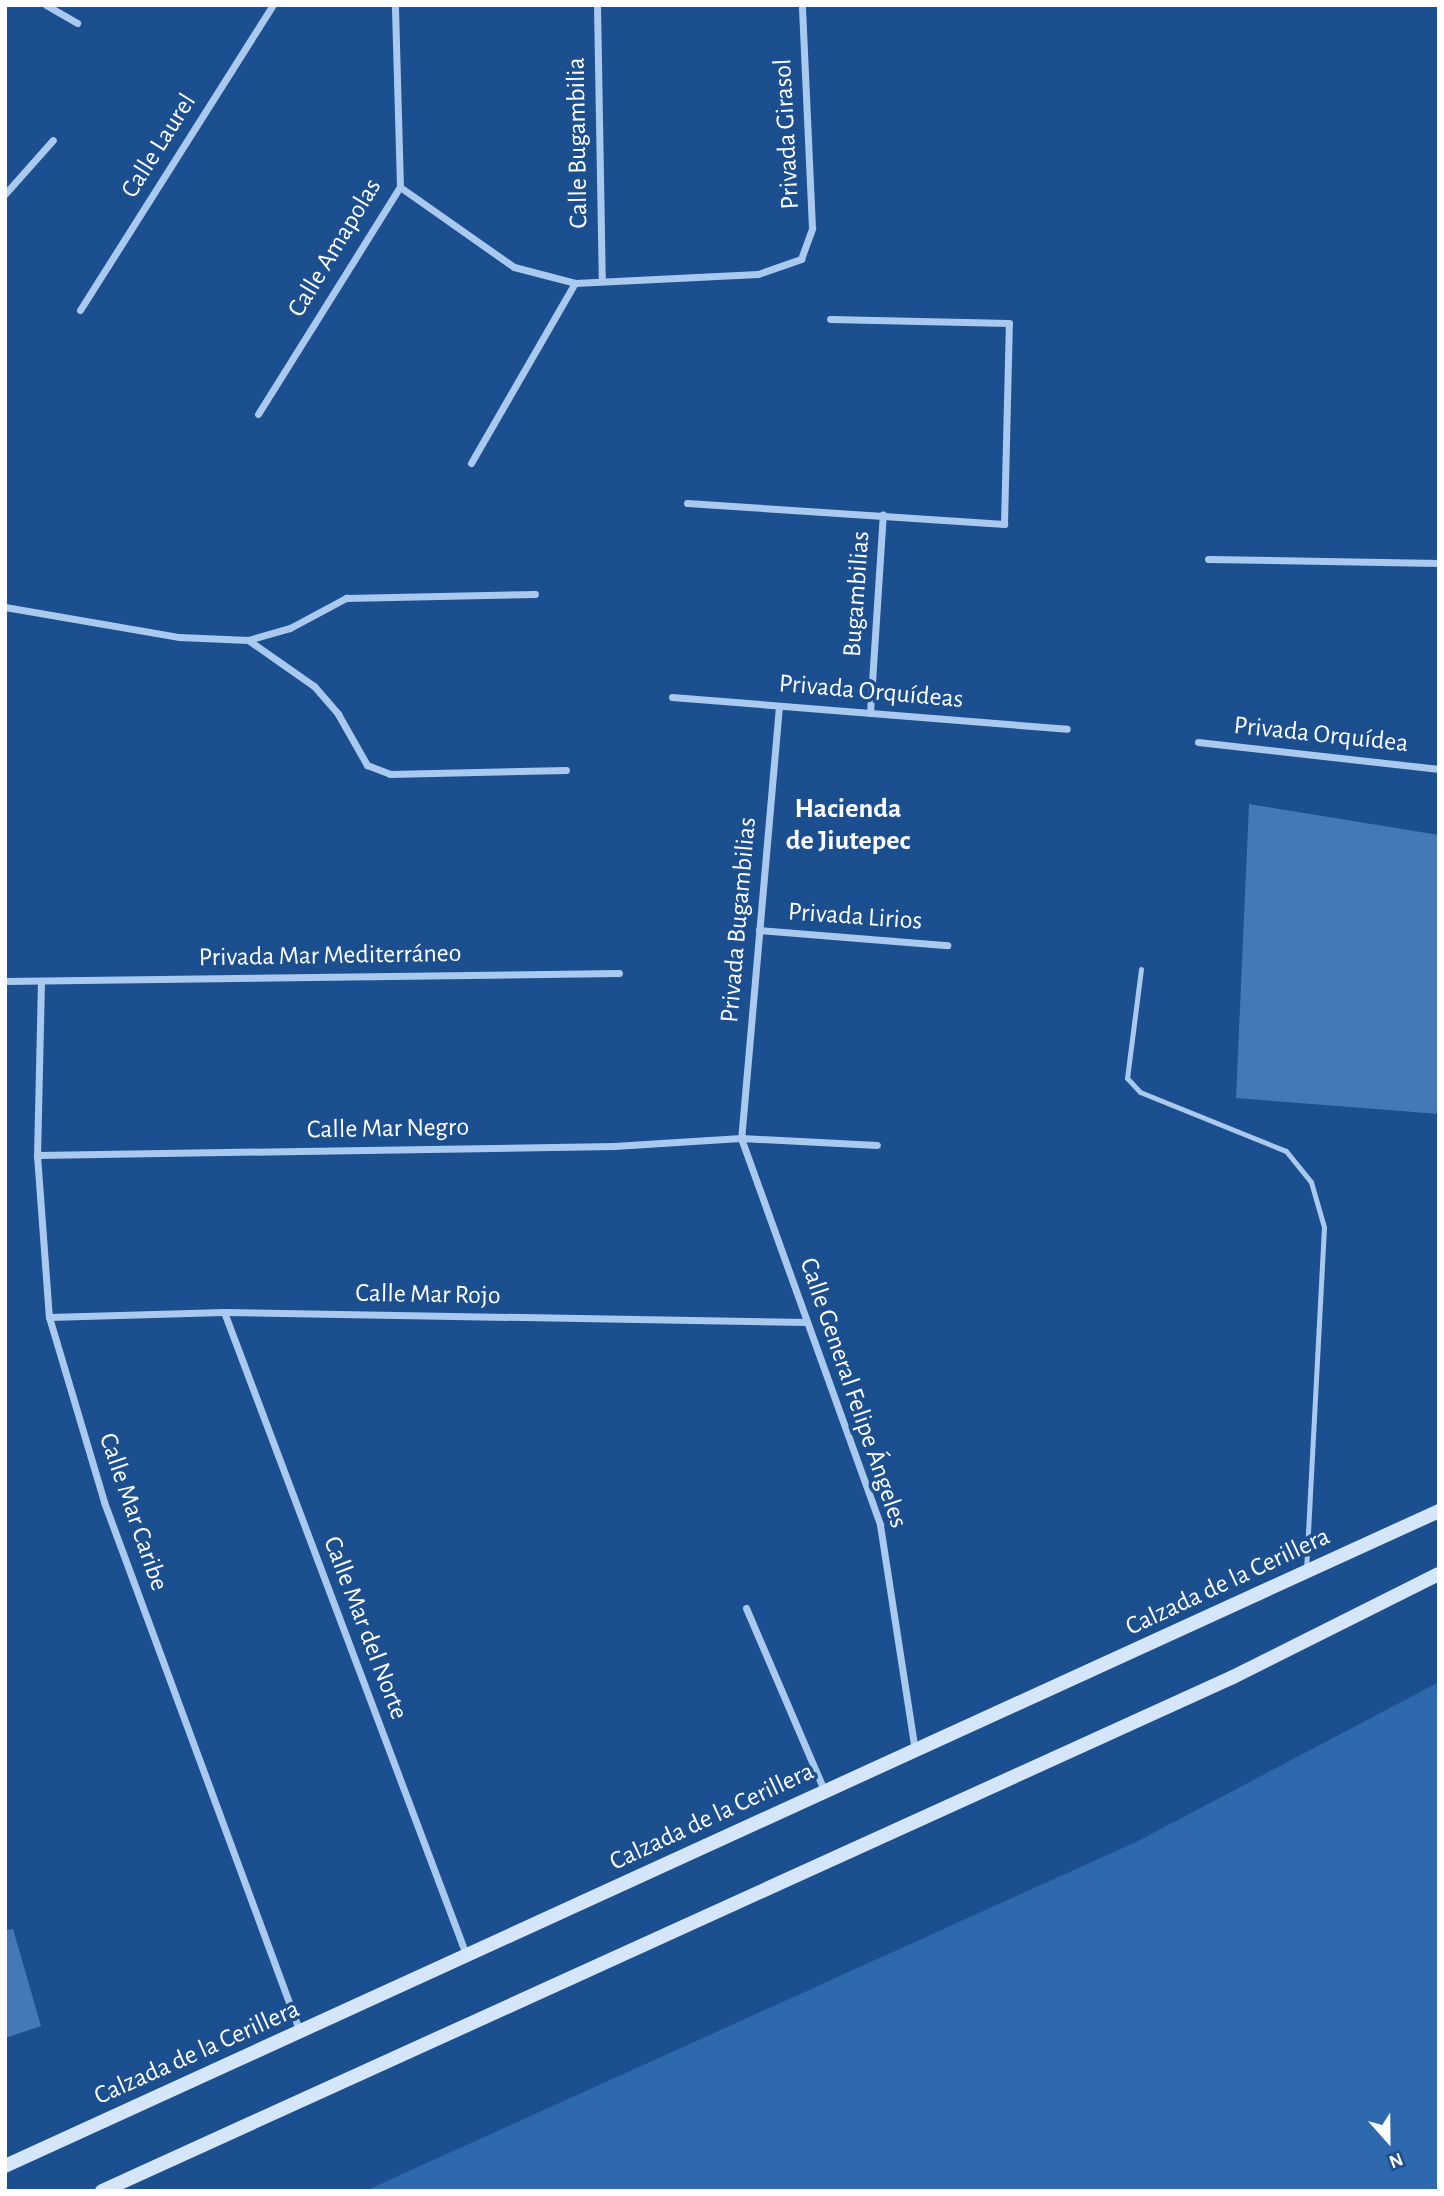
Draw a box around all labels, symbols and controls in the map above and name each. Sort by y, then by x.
street label: Calle Bugambilia [561,57,595,229]
street label: Privada Girasol [767,58,807,210]
street label: Calle Laurel [115,88,203,204]
street label: Calle Amapolas [281,173,389,323]
street label: Bugambilias [837,530,877,658]
street label: Privada Orquídeas [778,668,964,716]
street label: Privada Orquídea [1232,710,1410,760]
district label: Hacienda de Jiutepec [786,792,910,858]
street label: Privada Bugambilias [714,816,764,1024]
street label: Privada Lirios [787,897,923,937]
street label: Privada Mar Mediterráneo [198,938,462,974]
street label: Calle Mar Negro [307,1112,469,1146]
street label: Calle General Felipe Ángeles [792,1254,914,1532]
street label: Calle Mar Rojo [355,1278,501,1312]
street label: Calle Mar Caribe [91,1429,175,1595]
street label: Calzada de la Cerillera [1121,1521,1335,1643]
street label: Calle Mar del Norte [316,1532,414,1724]
street label: Calzada de la Cerillera [605,1756,819,1878]
street label: Calzada de la Cerillera [89,1994,305,2112]
north arrow [1353,2105,1423,2175]
text: N [1386,2149,1405,2171]

